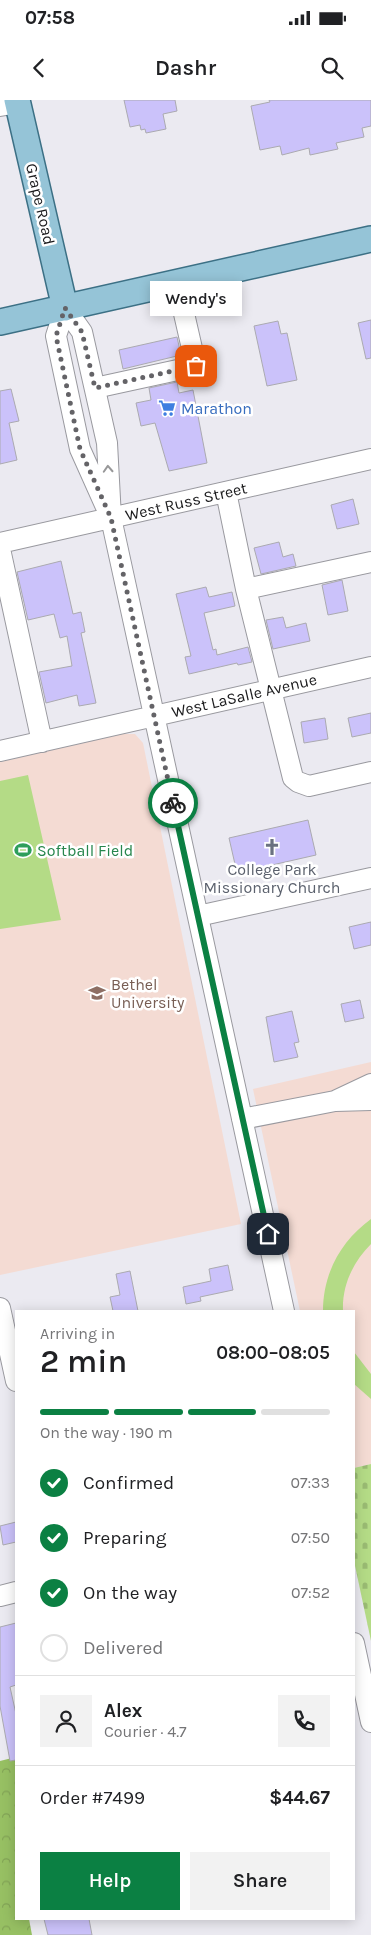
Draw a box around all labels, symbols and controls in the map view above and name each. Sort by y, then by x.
text: 07:58 [25,7,75,29]
icon: back [25,54,53,82]
icon: search [318,54,346,82]
text: Dashr [155,55,216,81]
street label: Grape Road [22,161,59,247]
callout: Wendy's [150,281,242,316]
text: Wendy's [165,289,227,308]
pin [175,345,217,387]
icon: bag [182,352,210,380]
supermarket icon: Marathon [157,398,177,418]
place label: Marathon [181,399,252,418]
one-way arrow [103,465,114,473]
street label: West Russ Street [123,478,249,525]
street label: West LaSalle Avenue [170,670,319,721]
courier [148,778,198,828]
icon: bike [159,789,187,817]
church icon: College Park Missionary Church [262,837,282,857]
sports icon: Softball Field [13,840,33,860]
place label: Softball Field [37,841,133,860]
place label: College Park Missionary Church [204,860,341,897]
place label: Bethel University [111,975,185,1012]
school or university icon: Bethel University [87,983,107,1003]
pin [247,1213,289,1255]
icon: home [254,1220,282,1248]
text: Arriving in [40,1324,115,1343]
text: 08:00–08:05 [216,1342,330,1364]
text: 2 min [40,1343,127,1380]
text: On the way · 190 m [40,1423,173,1442]
icon: check [40,1469,68,1497]
text: Confirmed [83,1472,174,1494]
text: 07:33 [290,1473,330,1492]
icon: check [40,1524,68,1552]
text: Preparing [83,1527,166,1549]
text: 07:50 [291,1528,330,1547]
icon: check [40,1579,68,1607]
text: On the way [83,1582,177,1604]
text: 07:52 [291,1583,330,1602]
text: Delivered [83,1637,163,1659]
button: person [40,1695,92,1747]
button: phone [278,1695,330,1747]
text: Alex [104,1700,142,1722]
text: Courier · 4.7 [104,1722,187,1741]
text: Order #7499 [40,1787,145,1809]
text: $44.67 [269,1787,330,1809]
button: Help [40,1852,180,1910]
button: Share [190,1852,330,1910]

